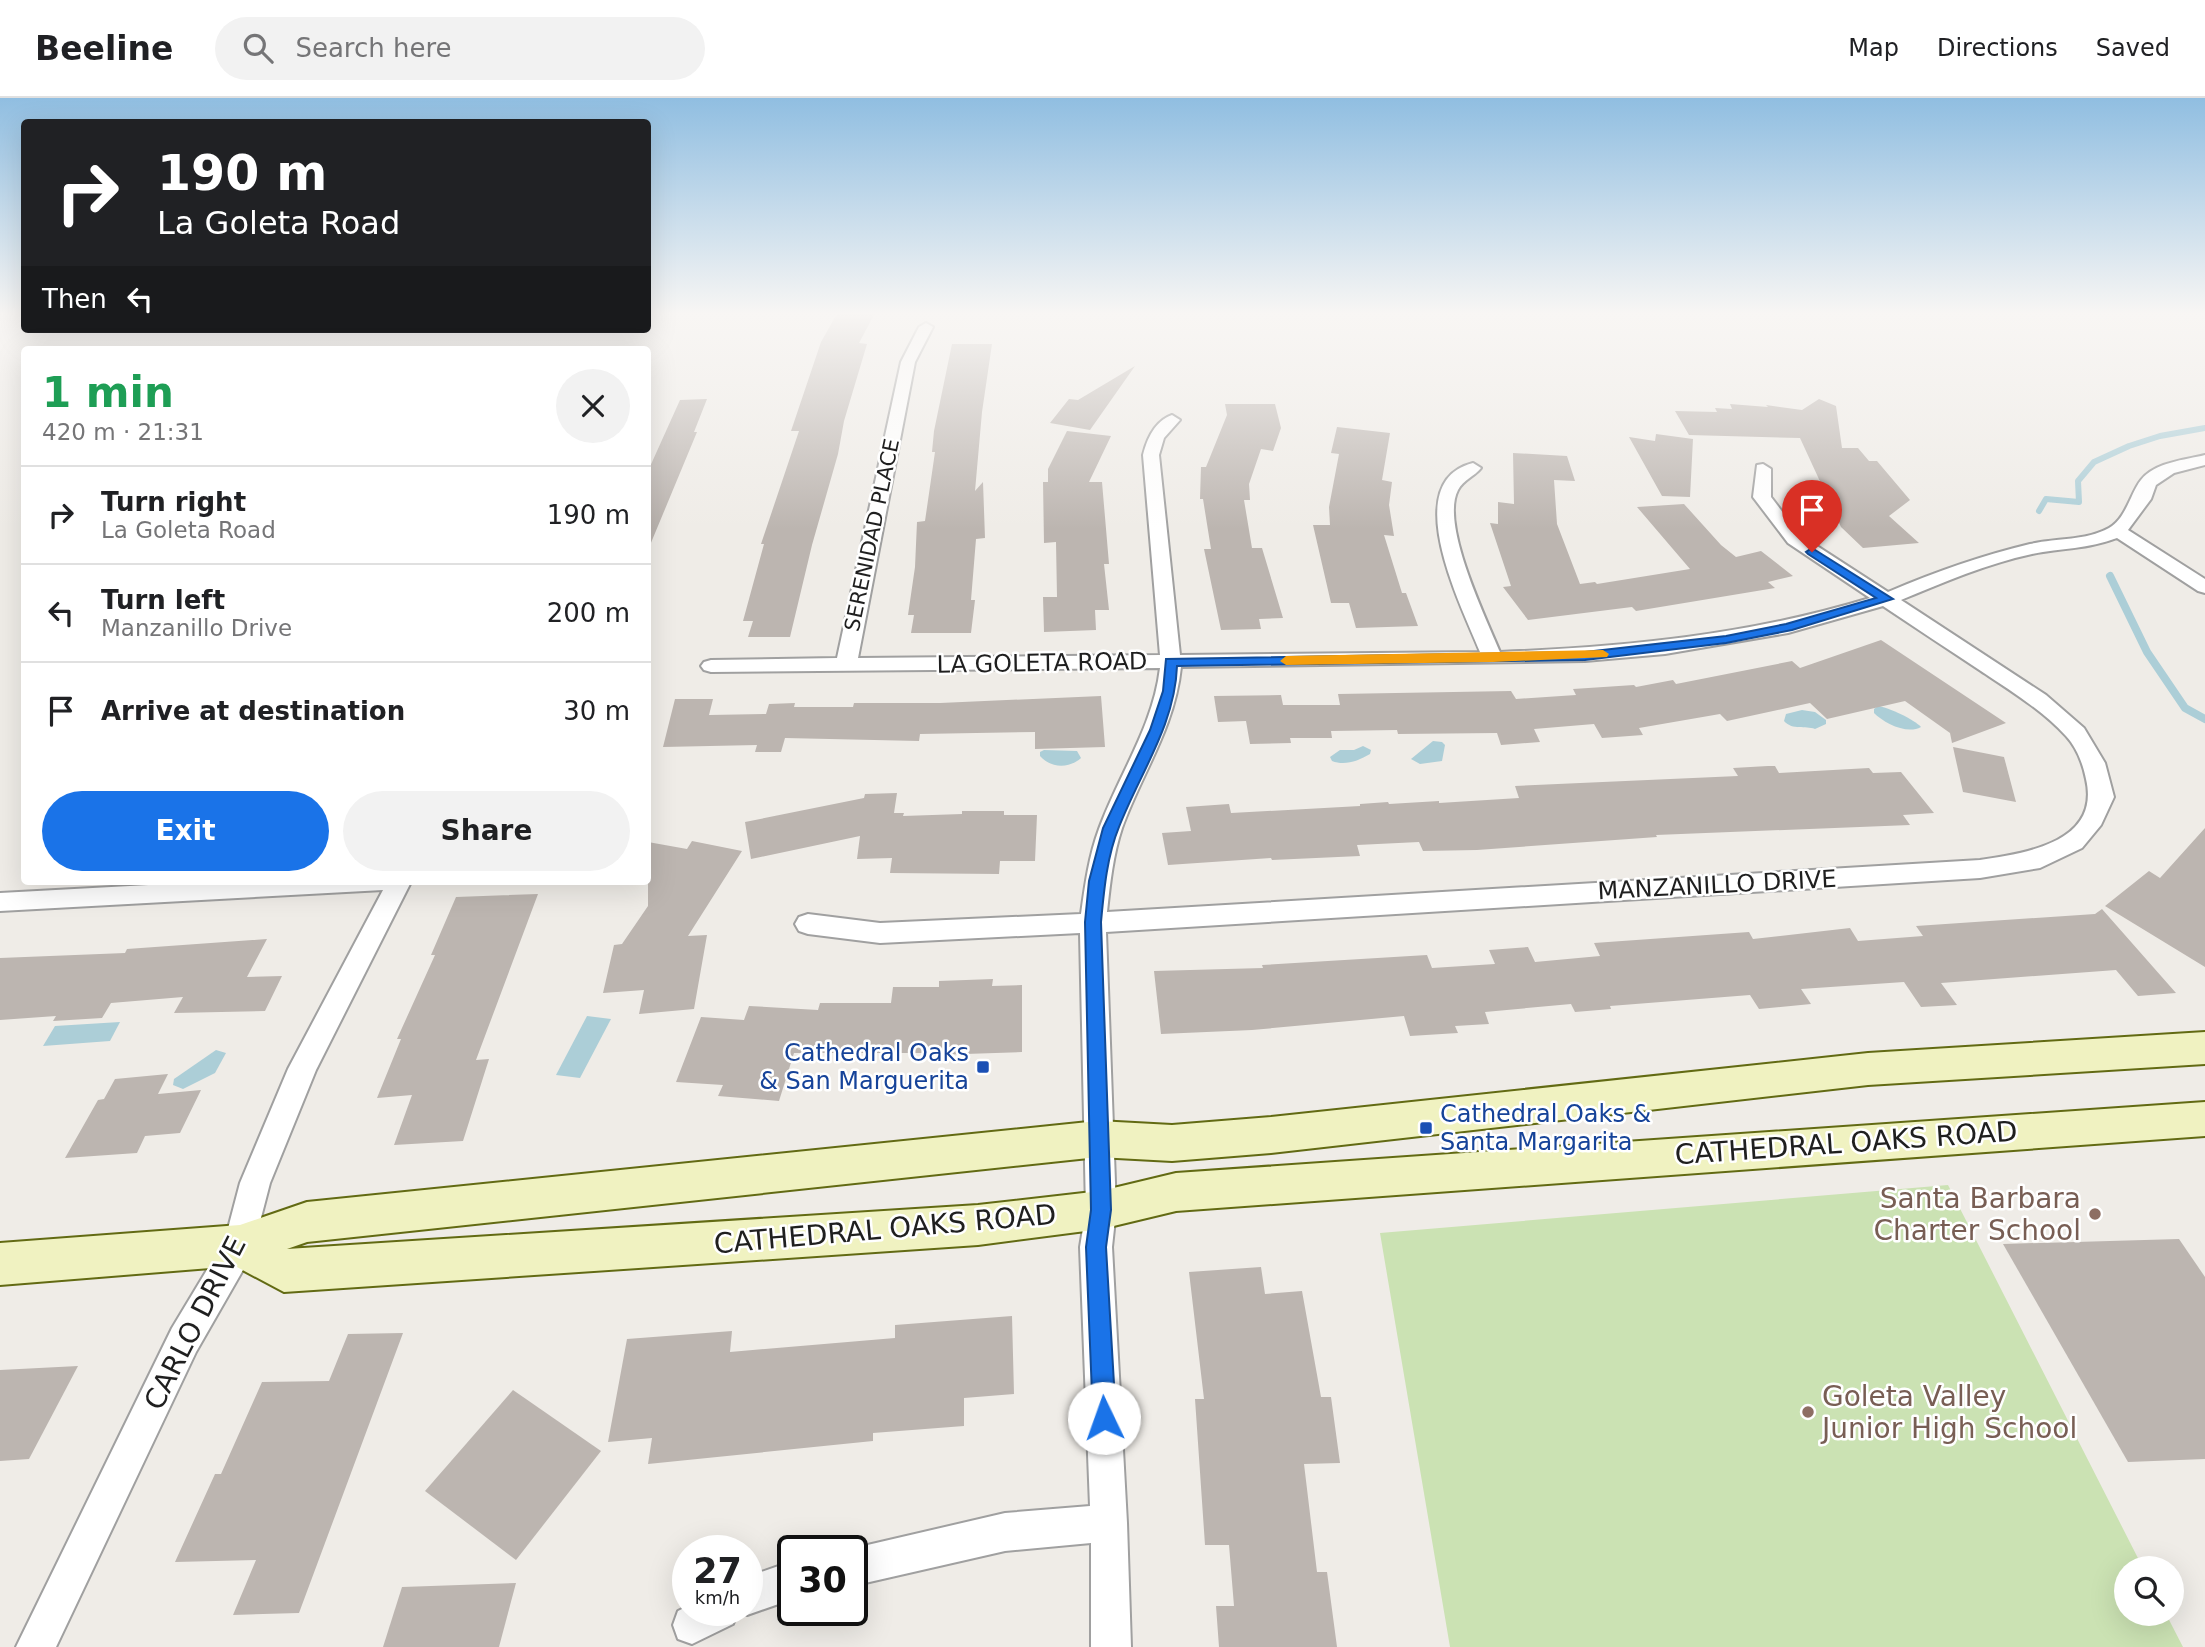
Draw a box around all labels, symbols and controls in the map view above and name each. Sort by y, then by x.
search box [215,17,705,80]
text: Beeline [35,29,173,68]
icon: search [239,29,277,67]
text: Search here [295,33,452,63]
text: Map [1848,34,1899,62]
text: Directions [1937,34,2058,62]
text: Saved [2096,34,2170,62]
text: 190 m [157,145,327,202]
icon: right [42,147,133,238]
text: La Goleta Road [157,204,400,242]
icon: left [121,280,159,318]
text: Then [42,284,107,314]
text: 1 min [42,368,174,417]
button: close [556,369,630,443]
text: 420 m · 21:31 [42,419,204,445]
street label: SERENIDAD PLACE [840,437,904,633]
pin [1782,480,1842,552]
text: Turn right [101,487,246,517]
icon: arrive [1793,491,1831,529]
icon: right [42,496,80,534]
text: 190 m [547,500,630,530]
text: La Goleta Road [101,517,276,543]
text: Turn left [101,585,225,615]
icon: left [42,594,80,632]
text: 200 m [547,598,630,628]
text: Manzanillo Drive [101,615,292,641]
street label: LA GOLETA ROAD [936,647,1148,679]
icon: arrive [42,692,80,730]
text: Arrive at destination [101,696,405,726]
text: 30 m [563,696,630,726]
button: Exit [42,791,329,871]
button: Share [343,791,630,871]
street label: MANZANILLO DRIVE [1597,865,1837,905]
place label: Cathedral Oaks & San Marguerita [759,1039,969,1095]
marker: Cathedral Oaks & San Marguerita [975,1059,991,1075]
place label: Cathedral Oaks & Santa Margarita [1440,1100,1651,1156]
street label: CATHEDRAL OAKS ROAD [1674,1115,2018,1171]
marker: Cathedral Oaks & Santa Margarita [1418,1120,1434,1136]
place label: Santa Barbara Charter School [1873,1182,2081,1247]
street label: CATHEDRAL OAKS ROAD [713,1198,1057,1260]
marker: Santa Barbara Charter School [2087,1206,2103,1222]
street label: CARLO DRIVE [137,1231,253,1415]
place label: Goleta Valley Junior High School [1820,1380,2077,1445]
position arrow [1067,1381,1141,1455]
marker: Goleta Valley Junior High School [1800,1404,1816,1420]
speed limit sign: 30 [777,1535,868,1626]
text: 27 [693,1551,742,1591]
map controls [2114,1556,2184,1626]
button: search [2114,1556,2184,1626]
text: km/h [695,1587,740,1608]

